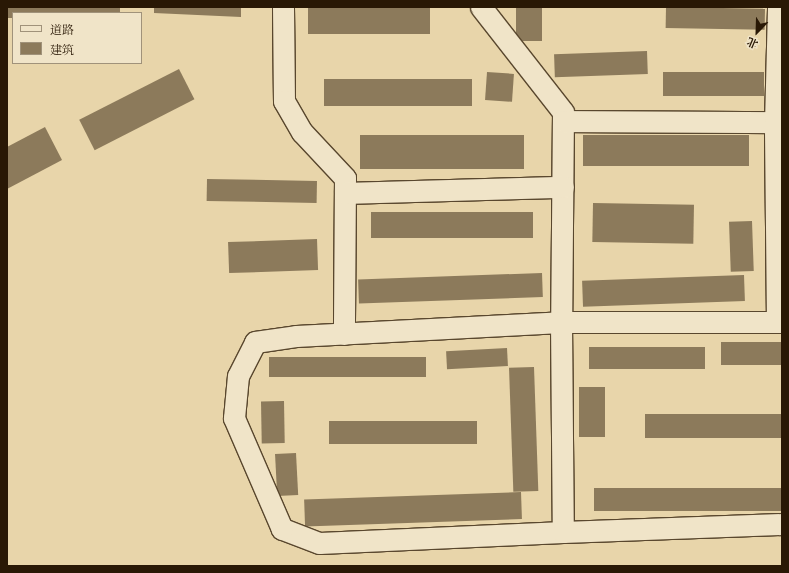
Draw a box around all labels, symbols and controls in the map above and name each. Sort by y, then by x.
legend [12,12,142,64]
north arrow [737,12,777,52]
text: 道路 [50,22,74,37]
text: 北 [745,34,760,52]
text: 建筑 [50,42,74,57]

